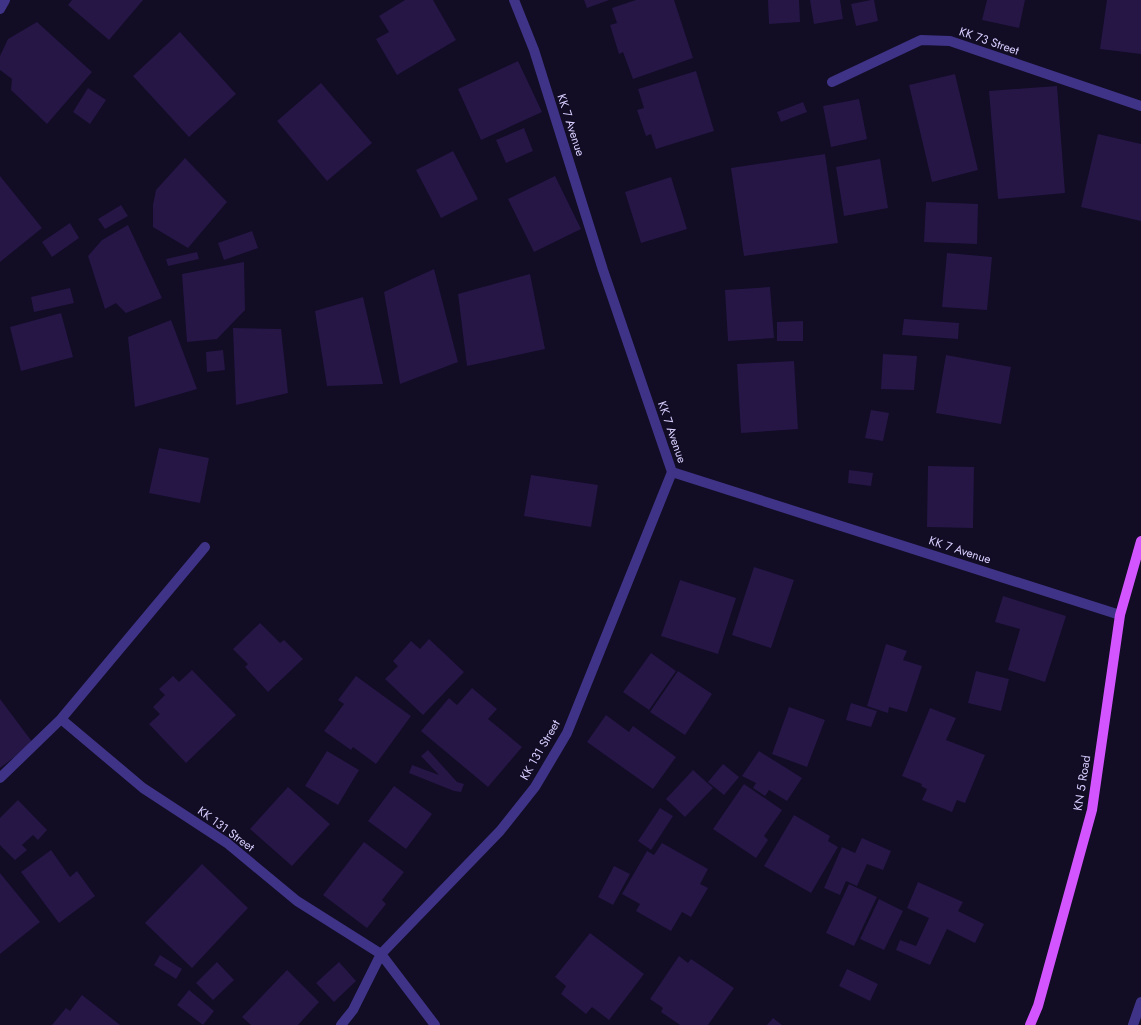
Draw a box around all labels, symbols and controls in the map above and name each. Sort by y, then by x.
street label: KK 73 Street [957,22,1021,60]
street label: KK 7 Avenue [552,92,590,158]
street label: KK 7 Avenue [653,399,691,465]
street label: KK 7 Avenue [927,531,993,569]
street label: KK 131 Street [516,716,565,783]
street label: KN 5 Road [1069,754,1095,812]
street label: KK 131 Street [194,802,258,856]

